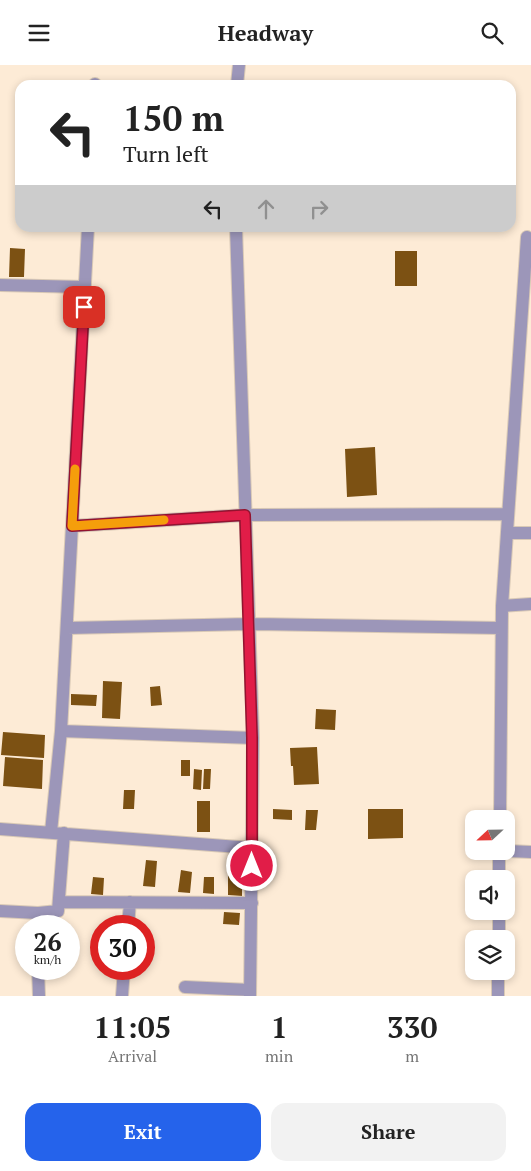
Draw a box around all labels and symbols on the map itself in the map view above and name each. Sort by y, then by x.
pin [63,286,105,328]
north arrow [465,810,515,860]
position arrow [225,839,277,891]
speed limit sign: 30 [90,915,155,980]

